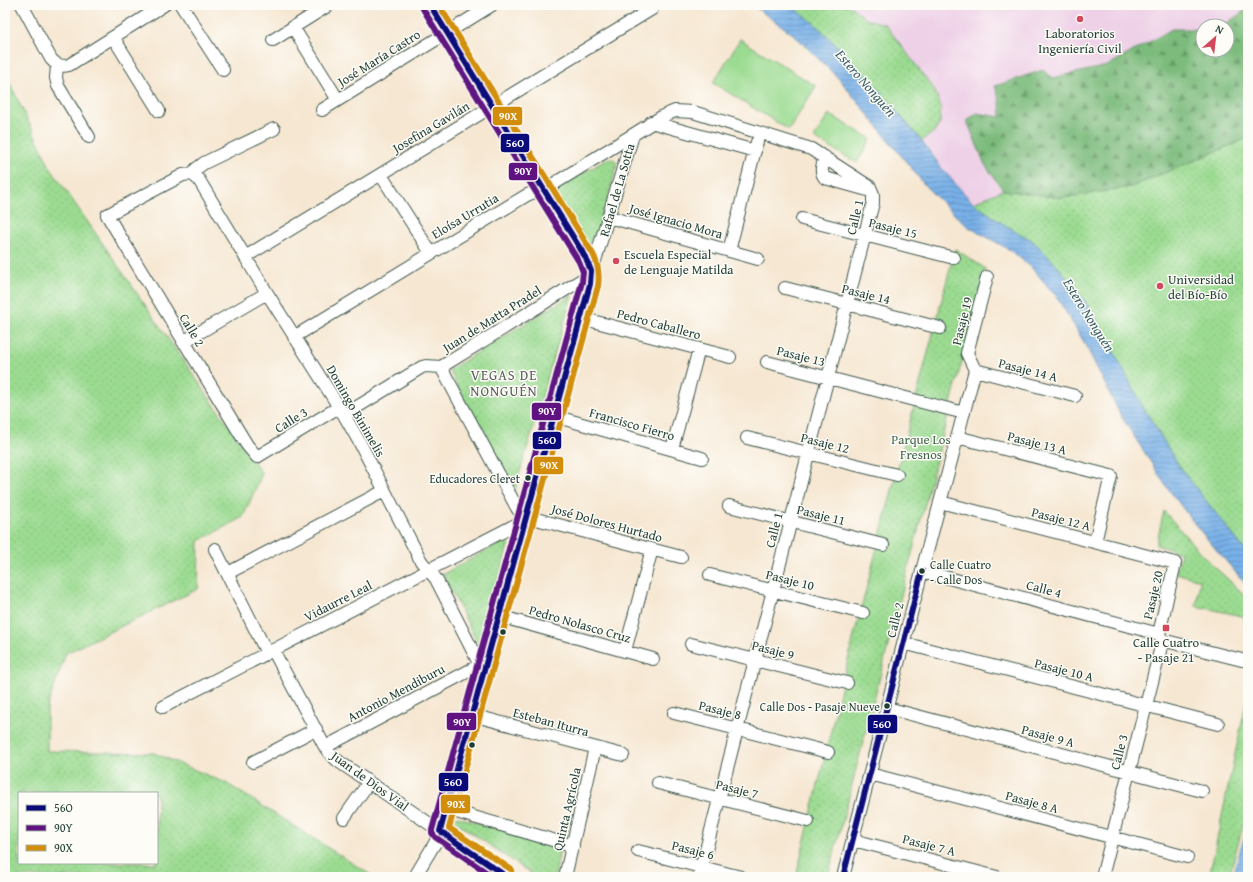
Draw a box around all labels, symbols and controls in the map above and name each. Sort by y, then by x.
marker: Laboratorios Ingeniería Civil [1075,14,1085,24]
north arrow [1195,18,1235,58]
text: N [1213,20,1227,38]
place label: Laboratorios Ingeniería Civil [1038,24,1122,58]
street label: José María Castro [332,25,424,92]
water label: Estero Nonguén [830,44,901,121]
street label: Josefina Gavilán [387,96,474,159]
line badge: 90X [492,106,523,126]
text: 90X [499,108,517,124]
line badge: 56O [500,133,530,153]
text: 56O [506,135,524,151]
street label: Rafael de La Sotta [595,140,640,239]
line badge: 90Y [508,162,538,181]
text: 90Y [514,163,532,179]
street label: Eloísa Urrutia [428,188,503,244]
street label: Calle 1 [842,197,868,237]
street label: José Ignacio Mora [625,198,726,244]
street label: Pasaje 15 [867,213,919,243]
place label: Escuela Especial de Lenguaje Matilda [624,245,734,279]
marker: Escuela Especial de Lenguaje Matilda [611,256,621,266]
place label: Universidad del Bío-Bío [1168,270,1234,304]
water label: Estero Nonguén [1058,273,1120,356]
street label: Pasaje 14 [840,279,892,309]
street label: Juan de Matta Pradel [437,281,545,358]
marker: Universidad del Bío-Bío [1155,281,1165,291]
street label: Pasaje 19 [947,295,977,347]
street label: Pedro Caballero [615,304,703,344]
street label: Calle 2 [175,310,209,350]
street label: Pasaje 13 [775,341,827,371]
street label: Pasaje 14 A [997,354,1060,387]
street label: Domingo Binimelis [322,362,390,460]
district label: VEGAS DE NONGUÉN [470,365,538,401]
street label: Calle 3 [271,402,311,438]
line badge: 90Y [531,402,562,421]
text: 90Y [538,403,556,419]
street label: Francisco Fierro [587,403,677,445]
street label: Pasaje 13 A [1006,427,1069,460]
street label: Pasaje 12 [799,428,851,458]
park label: Parque Los Fresnos [891,430,951,464]
line badge: 56O [532,431,562,450]
text: 56O [538,432,556,448]
line badge: 90X [533,456,564,475]
text: 90X [540,457,558,473]
place label: Educadores Cleret [430,470,521,487]
marker: Educadores Cleret [523,473,533,483]
street label: José Dolores Hurtado [547,499,665,547]
street label: Pasaje 11 [795,500,847,530]
street label: Pasaje 12 A [1030,503,1093,536]
street label: Calle 1 [760,510,788,550]
place label: Calle Cuatro - Calle Dos [930,556,991,588]
street label: Pasaje 10 [764,565,816,595]
marker: Calle Cuatro - Calle Dos [917,566,927,576]
street label: Pasaje 20 [1138,569,1168,621]
street label: Calle 4 [1024,575,1064,603]
street label: Vidaurre Leal [301,576,376,626]
street label: Pedro Nolasco Cruz [527,600,633,648]
street label: Calle 2 [881,600,909,640]
marker: Calle Cuatro - Pasaje 21 [1161,623,1171,633]
unlabelled marker [498,627,508,637]
place label: Calle Cuatro - Pasaje 21 [1133,633,1199,667]
street label: Pasaje 9 [750,636,796,664]
street label: Pasaje 10 A [1033,654,1096,687]
street label: Antonio Mendiburu [344,659,448,727]
street label: Pasaje 8 [697,696,743,724]
place label: Calle Dos - Pasaje Nueve [760,698,880,715]
marker: Calle Dos - Pasaje Nueve [882,701,892,711]
street label: Esteban Iturra [511,703,592,741]
line badge: 90Y [446,712,477,731]
text: 90Y [453,714,471,730]
line badge: 56O [867,714,898,734]
text: 56O [873,716,891,732]
street label: Pasaje 9 A [1020,720,1077,752]
street label: Calle 3 [1105,732,1133,772]
unlabelled marker [467,740,477,750]
street label: Juan de Dios Vial [326,745,413,816]
street label: Quinta Agrícola [548,765,586,853]
line badge: 56O [438,772,469,792]
text: 56O [444,774,462,790]
street label: Pasaje 7 [714,775,760,803]
street label: Pasaje 8 A [1004,786,1061,818]
legend [18,792,158,864]
line badge: 90X [440,794,471,814]
text: 90X [447,796,465,812]
text: 56O [54,799,73,816]
text: 90Y [54,819,73,836]
street label: Pasaje 7 A [901,829,958,861]
street label: Pasaje 6 [670,836,716,864]
text: 90X [54,839,74,856]

